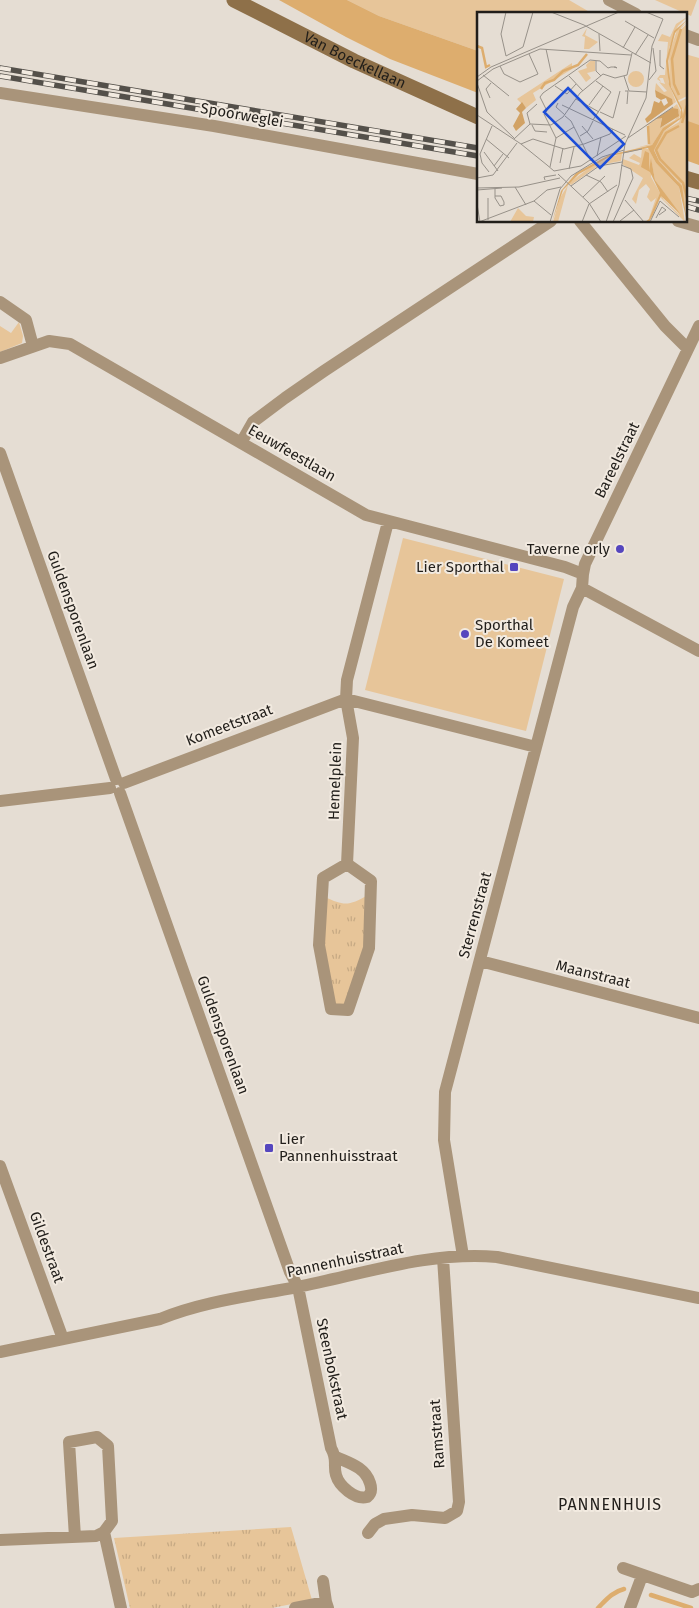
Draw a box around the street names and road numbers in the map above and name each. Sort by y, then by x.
street label: Van Boeckellaan [301,28,409,92]
street label: Spoorweglei [199,99,285,131]
street label: Bareelstraat [591,418,643,501]
street label: Eeuwfeestlaan [245,421,339,485]
street label: Guldensporenlaan [43,548,103,672]
street label: Komeetstraat [183,700,275,750]
street label: Hemelplein [325,742,345,820]
street label: Sterrenstraat [455,869,495,960]
street label: Maanstraat [554,956,633,992]
street label: Guldensporenlaan [193,973,253,1097]
street label: Gildestraat [26,1209,68,1286]
street label: Pannenhuisstraat [285,1239,405,1281]
street label: Steenbokstraat [312,1317,352,1422]
street label: Ramstraat [426,1398,448,1469]

